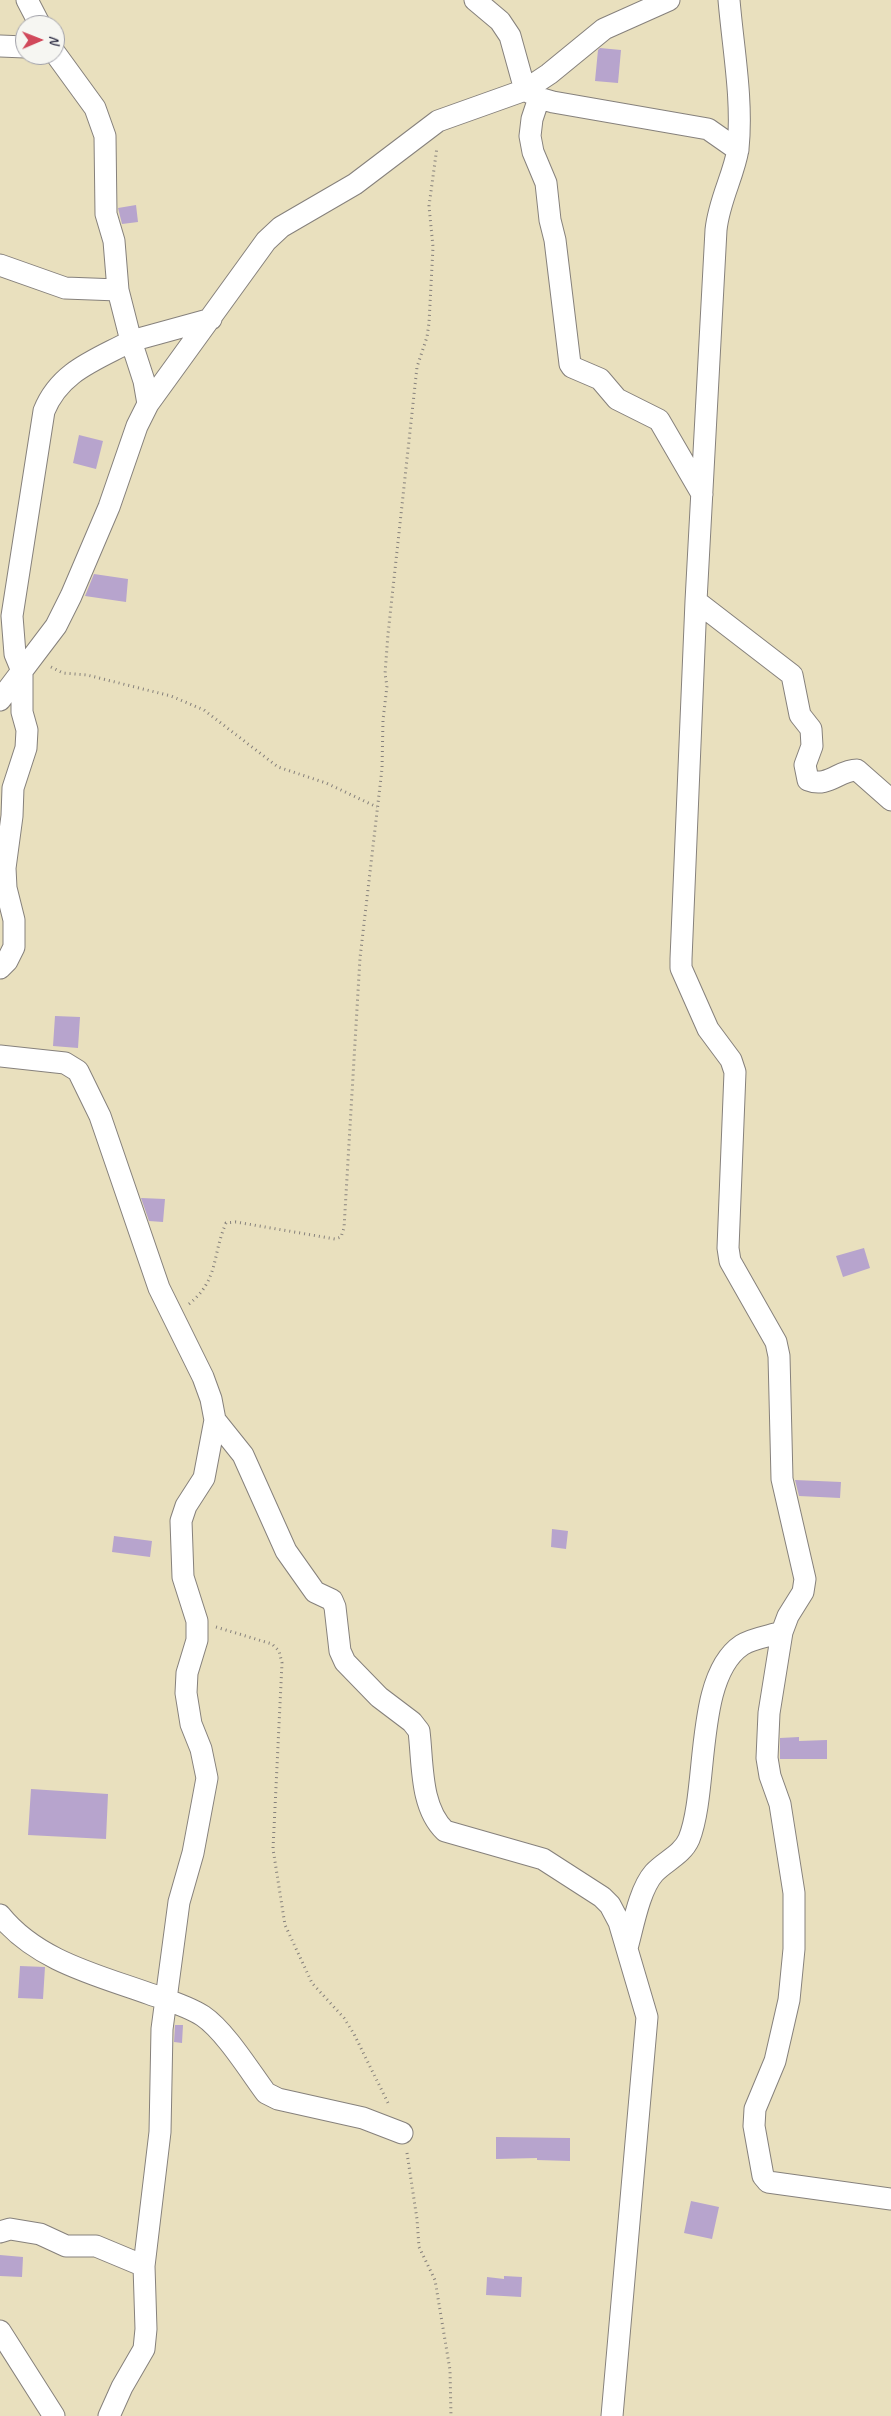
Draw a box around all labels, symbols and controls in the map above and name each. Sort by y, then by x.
north arrow [15,15,65,65]
text: N [46,35,63,44]

